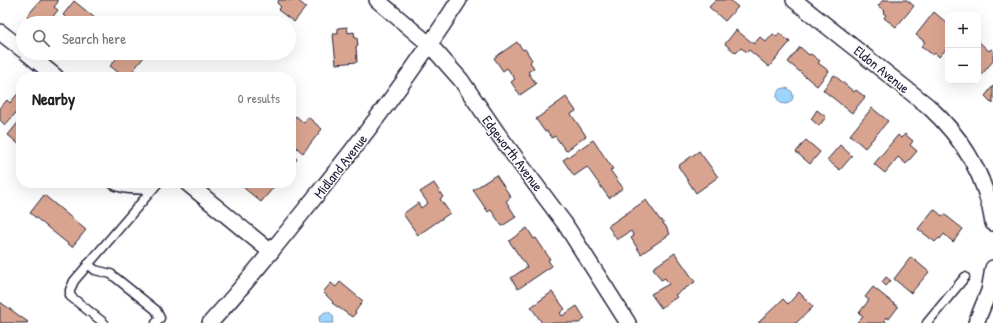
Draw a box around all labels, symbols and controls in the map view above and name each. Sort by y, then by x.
map controls [945,12,981,84]
button: + [945,12,981,48]
search box [16,16,296,60]
icon: search [30,27,52,49]
text: Search here [62,28,126,49]
street label: Eldon Avenue [850,41,914,97]
button: − [945,48,981,84]
text: Nearby [32,87,75,110]
text: 0 results [238,89,280,107]
street label: Edgeworth Avenue [477,111,548,196]
street label: Midland Avenue [309,130,371,202]

